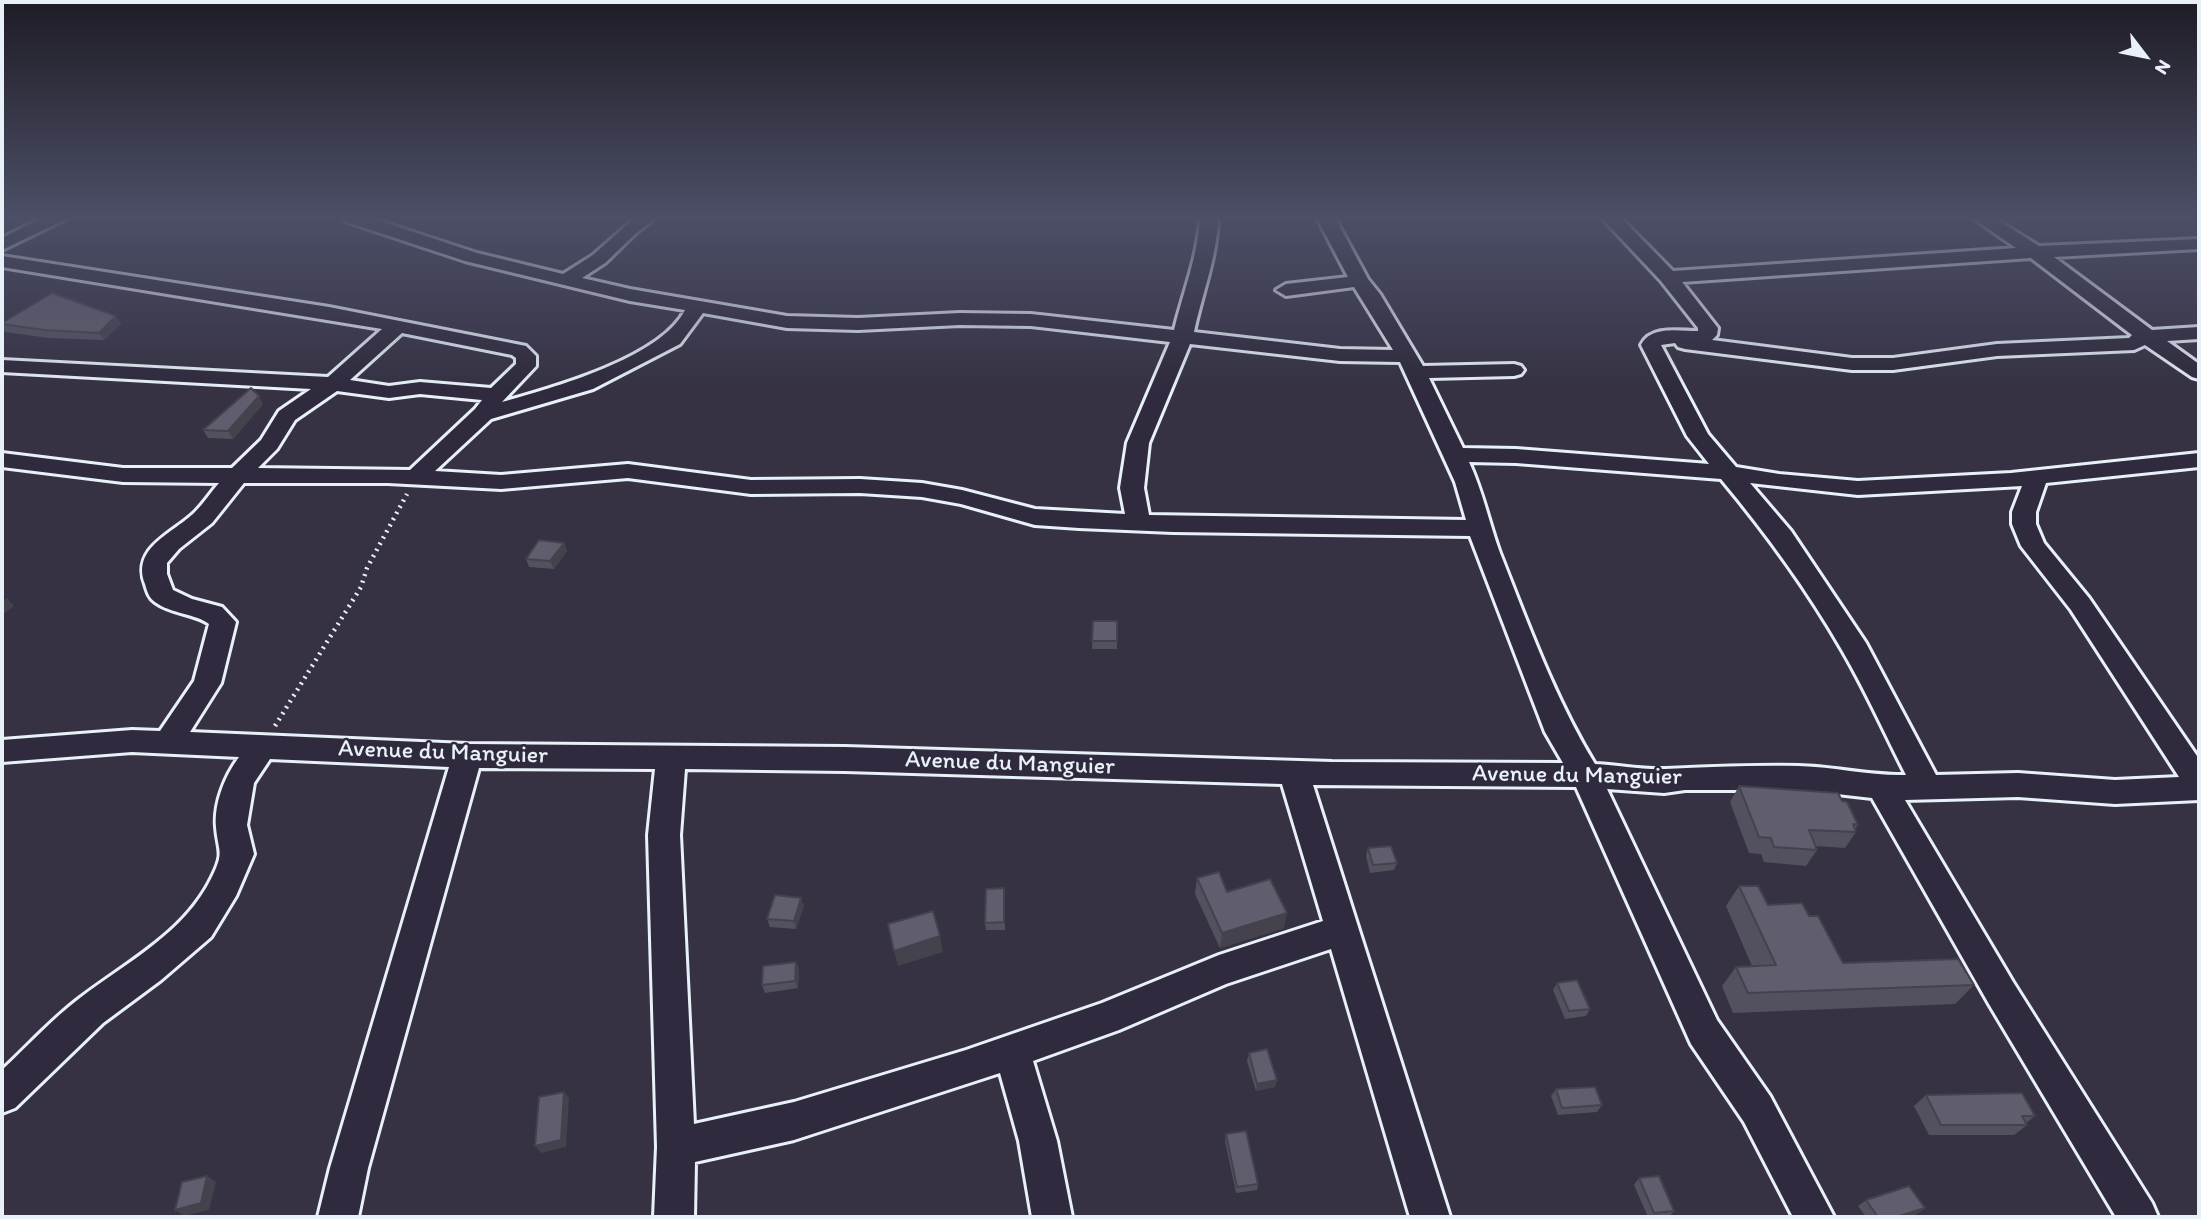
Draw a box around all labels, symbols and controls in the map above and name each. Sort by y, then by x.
north arrow [2110,21,2180,91]
text: N [2150,56,2176,79]
street label: Avenue du Manguier [338,735,548,771]
street label: Avenue du Manguier [905,746,1115,782]
street label: Avenue du Manguier [1472,760,1682,792]

